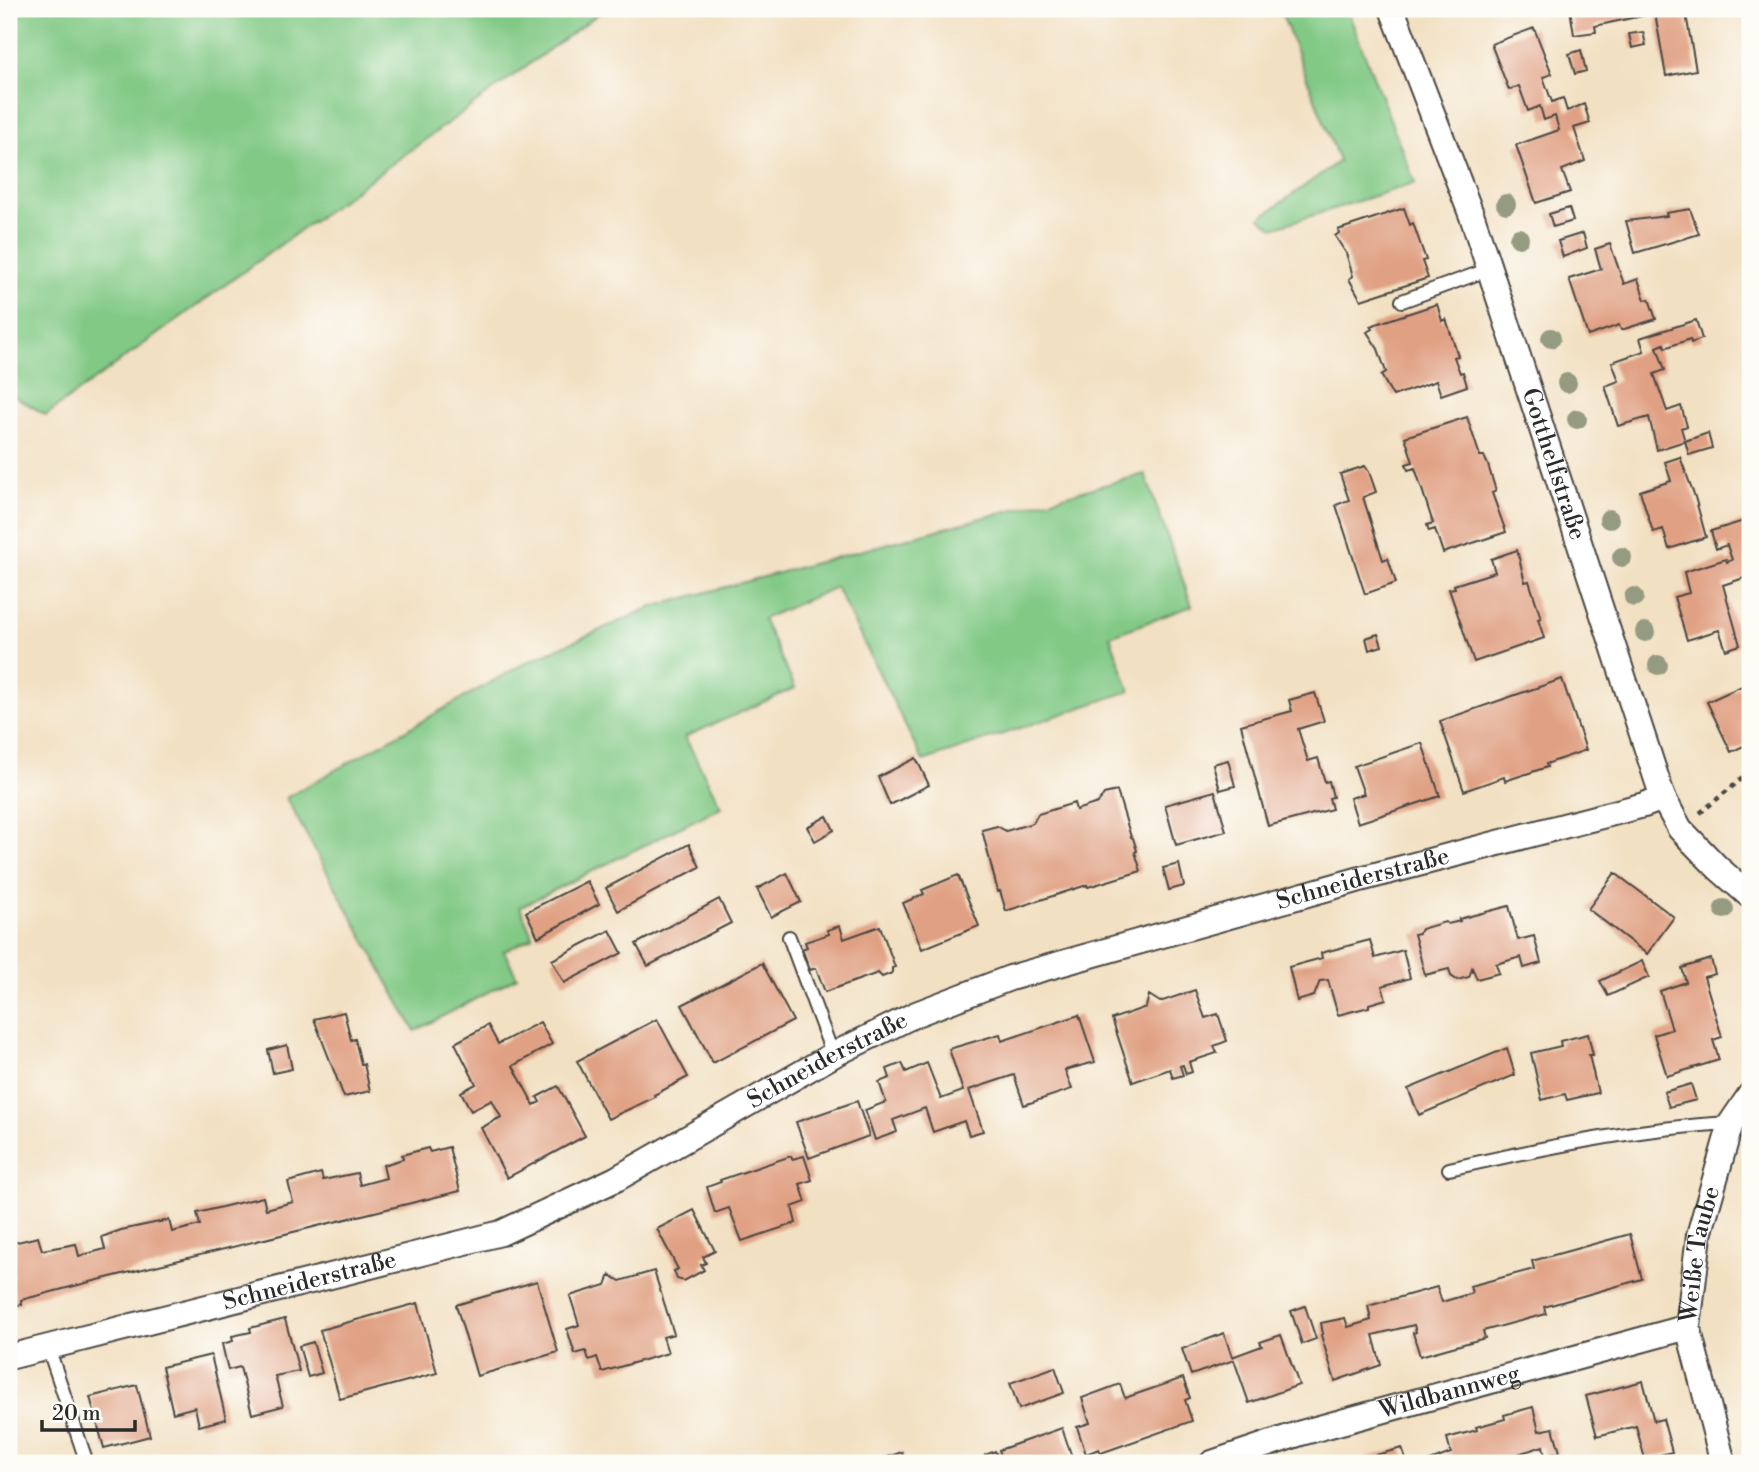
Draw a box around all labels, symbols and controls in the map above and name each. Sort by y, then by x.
street label: Gotthelfstraße [1515,384,1592,544]
street label: Schneiderstraße [1273,841,1452,917]
street label: Schneiderstraße [742,1005,913,1116]
street label: Weiße Taube [1674,1183,1727,1325]
street label: Schneiderstraße [220,1245,399,1318]
street label: Wildbannweg [1375,1359,1524,1426]
scale bar [42,1388,135,1432]
text: 20 m [52,1401,101,1427]

